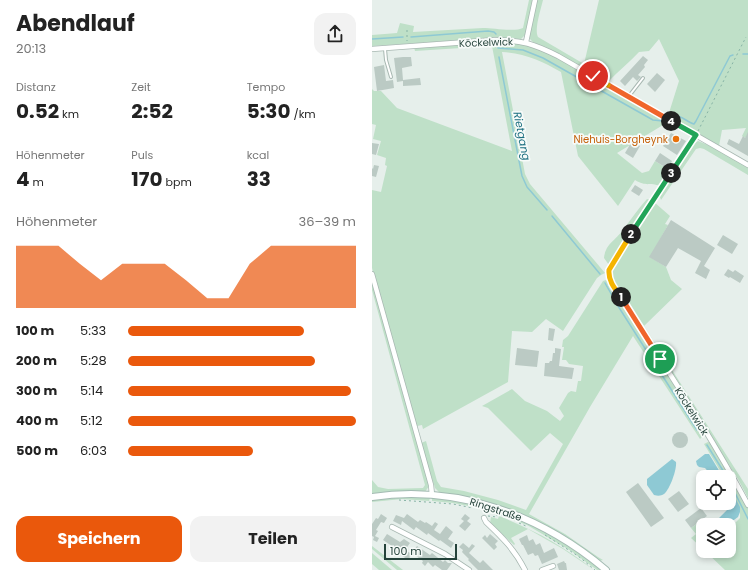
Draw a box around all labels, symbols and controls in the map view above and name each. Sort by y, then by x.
text: Abendlauf [16,8,135,39]
button: share [314,13,356,55]
street label: Köckelwick [459,34,514,51]
text: 20:13 [16,39,46,58]
pin [576,59,610,93]
icon: check [582,65,604,87]
text: Distanz [16,79,56,95]
text: Zeit [131,79,151,95]
text: Tempo [247,79,285,95]
text: 0.52 [16,97,59,125]
text: 2:52 [131,97,173,125]
text: 5:30 [247,97,290,125]
text: km [59,106,79,122]
text: /km [290,106,316,122]
water label: Rietgang [509,110,535,162]
pin: 4 [661,111,681,131]
text: 4 [667,113,675,129]
place label: Niehuis-Borgheynk [574,132,669,147]
marker: Niehuis-Borgheynk [671,134,681,144]
text: Höhenmeter [16,147,85,163]
text: Puls [131,147,153,163]
text: kcal [247,147,269,163]
pin: 3 [661,163,681,183]
text: 4 [16,165,30,193]
text: 170 [131,165,163,193]
text: 33 [247,165,271,193]
text: 3 [668,165,674,181]
text: m [30,174,44,190]
text: bpm [163,174,192,190]
text: Höhenmeter [16,212,97,231]
text: 36–39 m [299,212,356,231]
pin: 2 [621,224,641,244]
text: 2 [628,226,634,242]
pin: 1 [611,287,631,307]
text: 1 [619,289,623,305]
text: 100 m [16,321,54,340]
text: 5:33 [80,321,106,340]
pin [643,342,677,376]
icon: arrive [649,348,671,370]
text: 200 m [16,351,57,370]
text: 5:28 [80,351,107,370]
text: 300 m [16,381,57,400]
text: 5:14 [80,381,103,400]
street label: Köckelwick [671,384,713,439]
text: 400 m [16,411,58,430]
text: 5:12 [80,411,103,430]
text: 500 m [16,441,58,460]
text: 6:03 [80,441,107,460]
map controls [696,470,736,558]
button: locate [696,470,736,510]
street label: Ringstraße [468,494,524,525]
button: Speichern [16,516,182,562]
button: Teilen [190,516,356,562]
button: layers [696,518,736,558]
scale bar [384,542,457,561]
text: 100 m [390,543,422,559]

